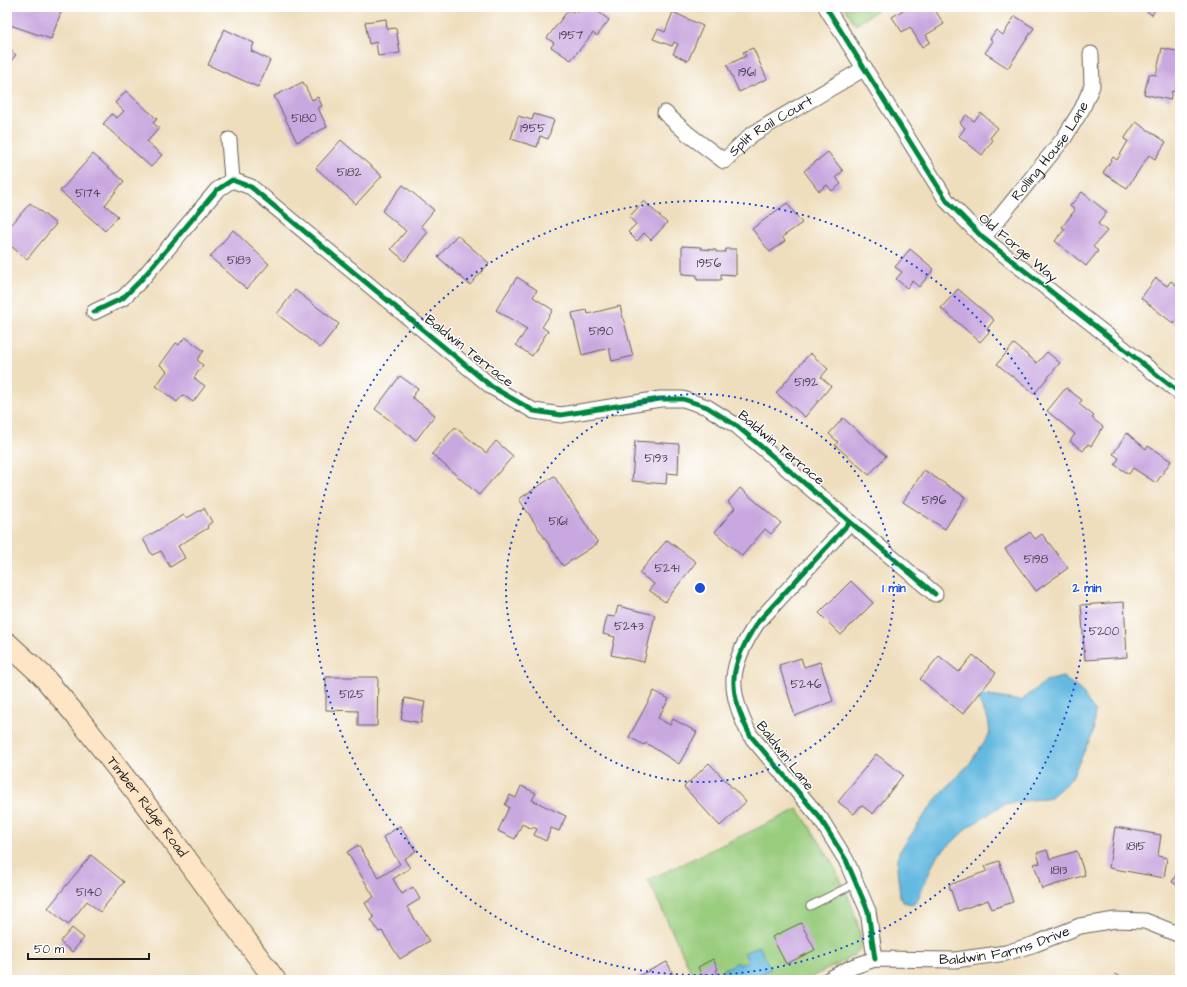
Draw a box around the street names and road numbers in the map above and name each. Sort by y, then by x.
street label: Split Rail Court [724,91,817,161]
street label: Rolling House Lane [1007,98,1094,205]
street label: Old Forge Way [974,209,1062,287]
street label: Baldwin Terrace [420,310,518,392]
street label: Baldwin Terrace [733,406,829,491]
street label: Baldwin Lane [751,717,819,796]
street label: Timber Ridge Road [102,752,192,862]
street label: Baldwin Farms Drive [939,921,1073,970]

